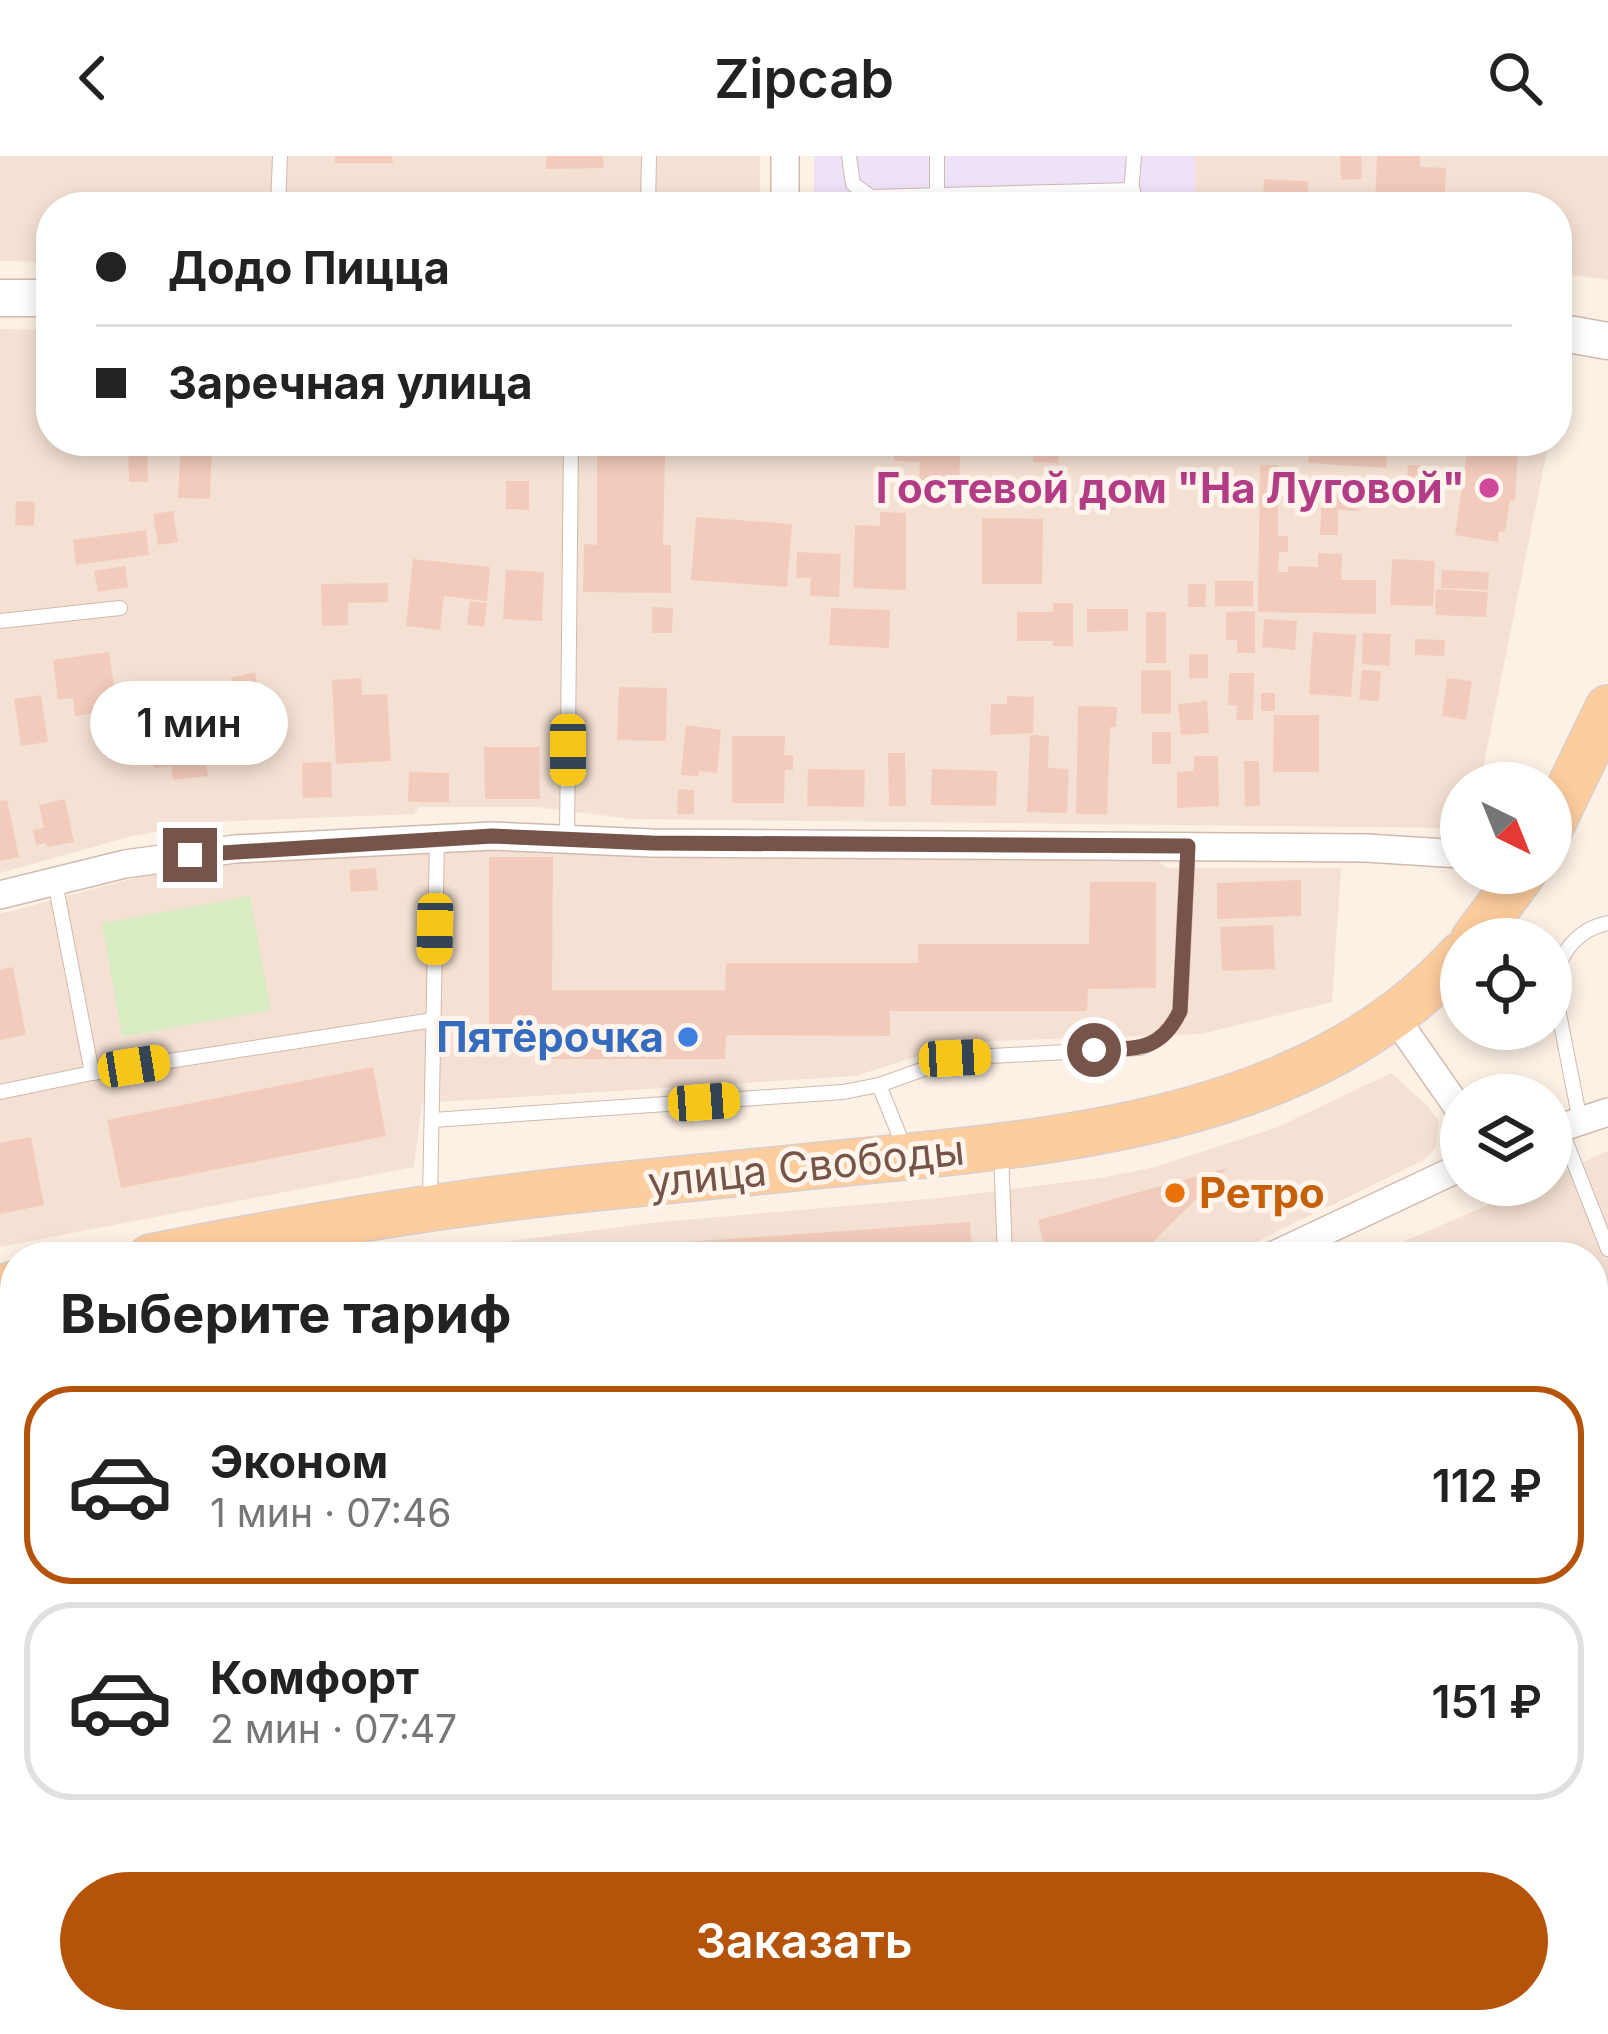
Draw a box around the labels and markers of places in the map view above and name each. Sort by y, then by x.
place label: Гостевой дом "На Луговой" [876,462,1465,513]
marker: Гостевой дом "На Луговой" [1476,475,1502,501]
place label: Пятёрочка [436,1011,664,1062]
marker: Пятёрочка [675,1024,701,1050]
place label: Ретро [1199,1167,1325,1218]
marker: Ретро [1162,1180,1188,1206]

